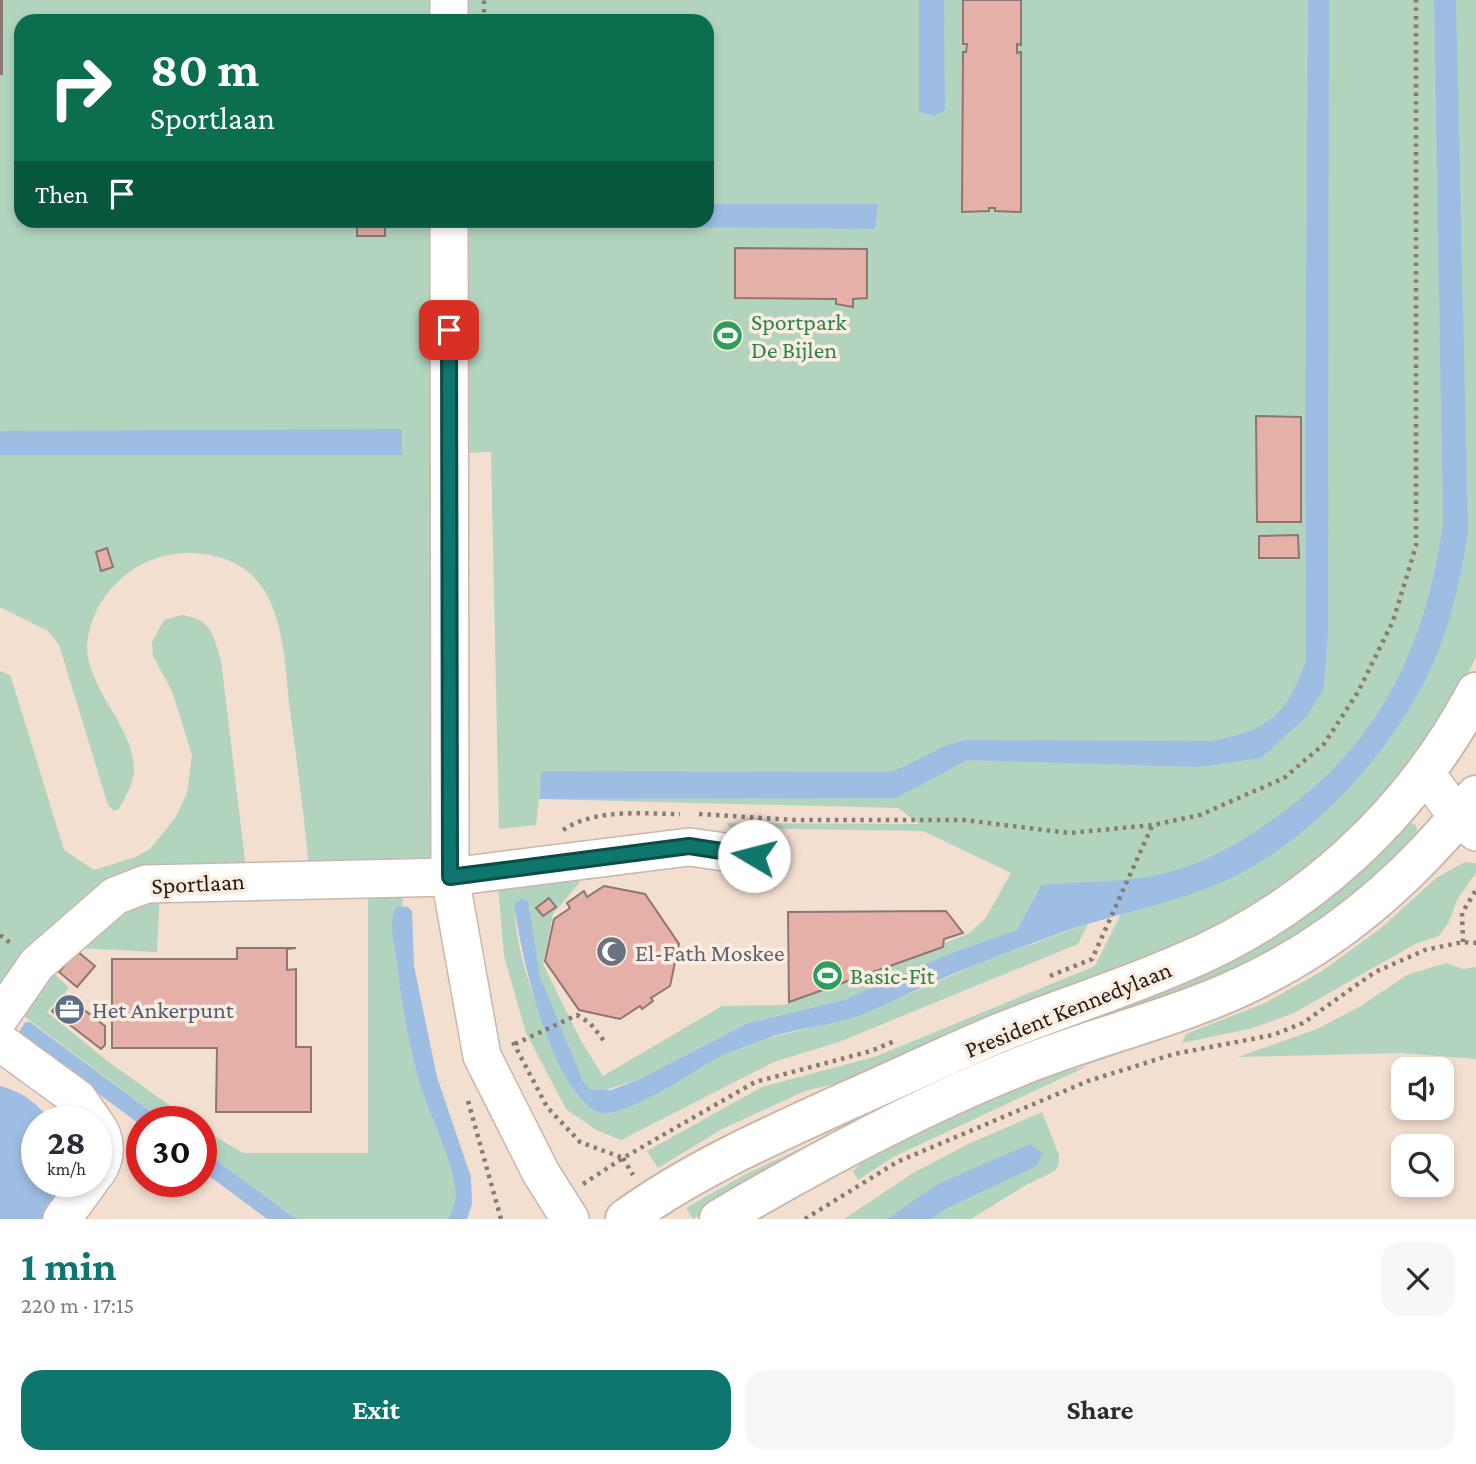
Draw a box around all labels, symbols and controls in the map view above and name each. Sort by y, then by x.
icon: right [35,42,126,133]
text: 80 m [150,42,259,97]
text: Sportlaan [150,100,275,136]
icon: arrive [103,175,141,213]
text: Then [35,180,89,209]
pin [419,300,479,360]
place label: Sportpark De Bijlen [751,308,847,363]
icon: arrive [430,311,468,349]
sports icon: Sportpark De Bijlen [711,318,745,352]
position arrow [717,819,791,893]
street label: Sportlaan [151,867,246,899]
mosque icon: El-Fath Moskee [595,935,629,969]
place label: El-Fath Moskee [635,939,784,966]
street label: President Kennedylaan [961,955,1175,1063]
sports icon: Basic-Fit [810,958,844,992]
place label: Basic-Fit [850,962,936,989]
office icon: Het Ankerpunt [52,992,86,1026]
place label: Het Ankerpunt [92,996,235,1023]
map controls [1391,1057,1454,1197]
button: sound [1391,1057,1454,1120]
speed limit sign: 30 [126,1106,217,1197]
text: 28 [47,1123,86,1162]
button: search [1391,1134,1454,1197]
text: km/h [47,1159,86,1179]
text: 1 min [21,1242,117,1289]
button: close [1381,1242,1455,1316]
text: 220 m · 17:15 [21,1292,134,1318]
button: Exit [21,1370,731,1450]
button: Share [745,1370,1455,1450]

